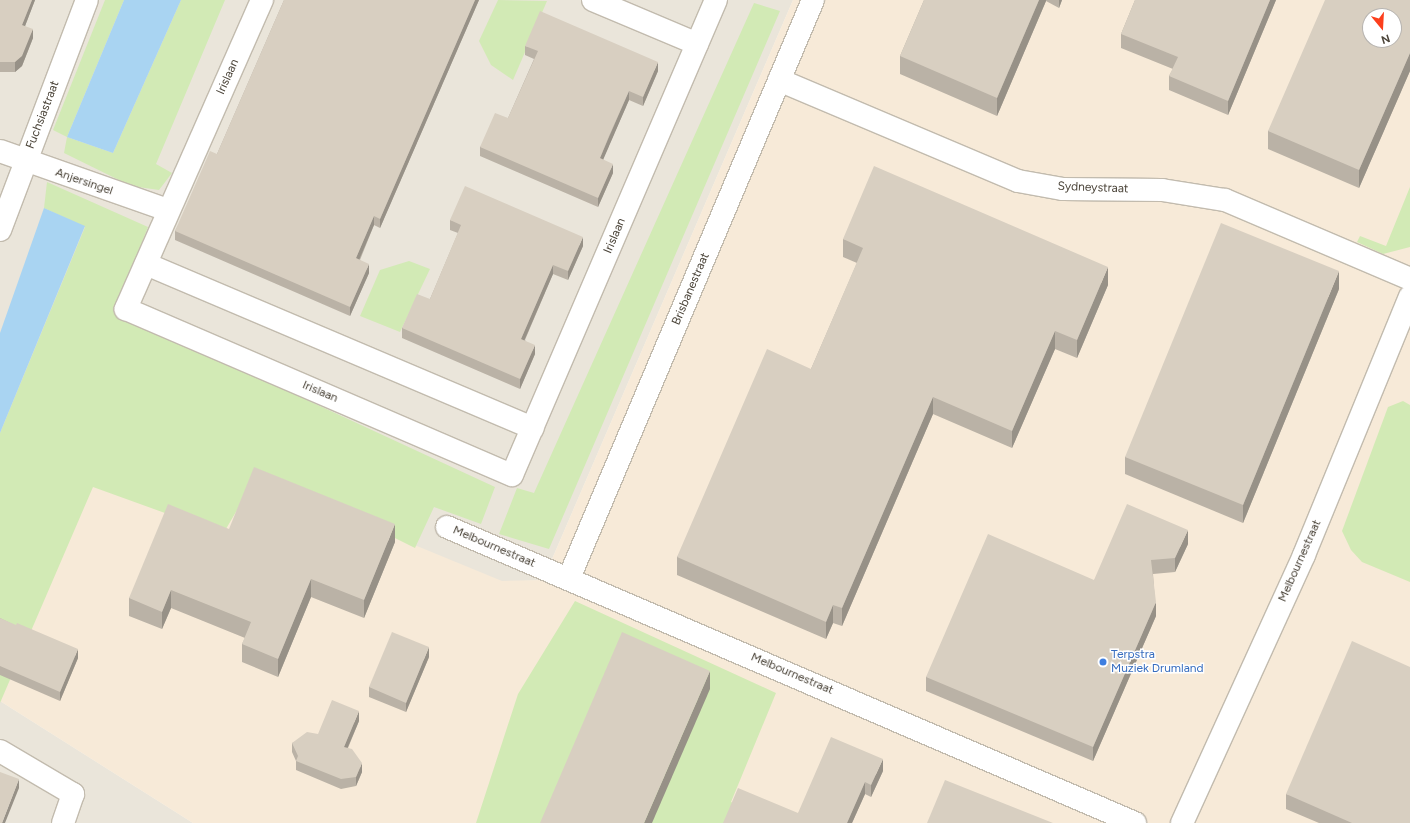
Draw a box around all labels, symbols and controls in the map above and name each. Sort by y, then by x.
north arrow [1362,8,1402,48]
text: N [1380,31,1392,46]
street label: Irislaan [214,57,242,97]
street label: Fuchsiastraat [23,79,63,151]
street label: Anjersingel [53,165,115,199]
street label: Sydneystraat [1057,180,1129,196]
street label: Irislaan [601,216,629,256]
street label: Brisbanestraat [669,251,713,327]
street label: Irislaan [300,378,340,406]
street label: Melbournestraat [1275,518,1325,604]
street label: Melbournestraat [451,523,537,571]
place label: Terpstra Muziek Drumland [1111,648,1204,676]
street label: Melbournestraat [749,650,835,698]
marker: Terpstra Muziek Drumland [1098,657,1108,667]

